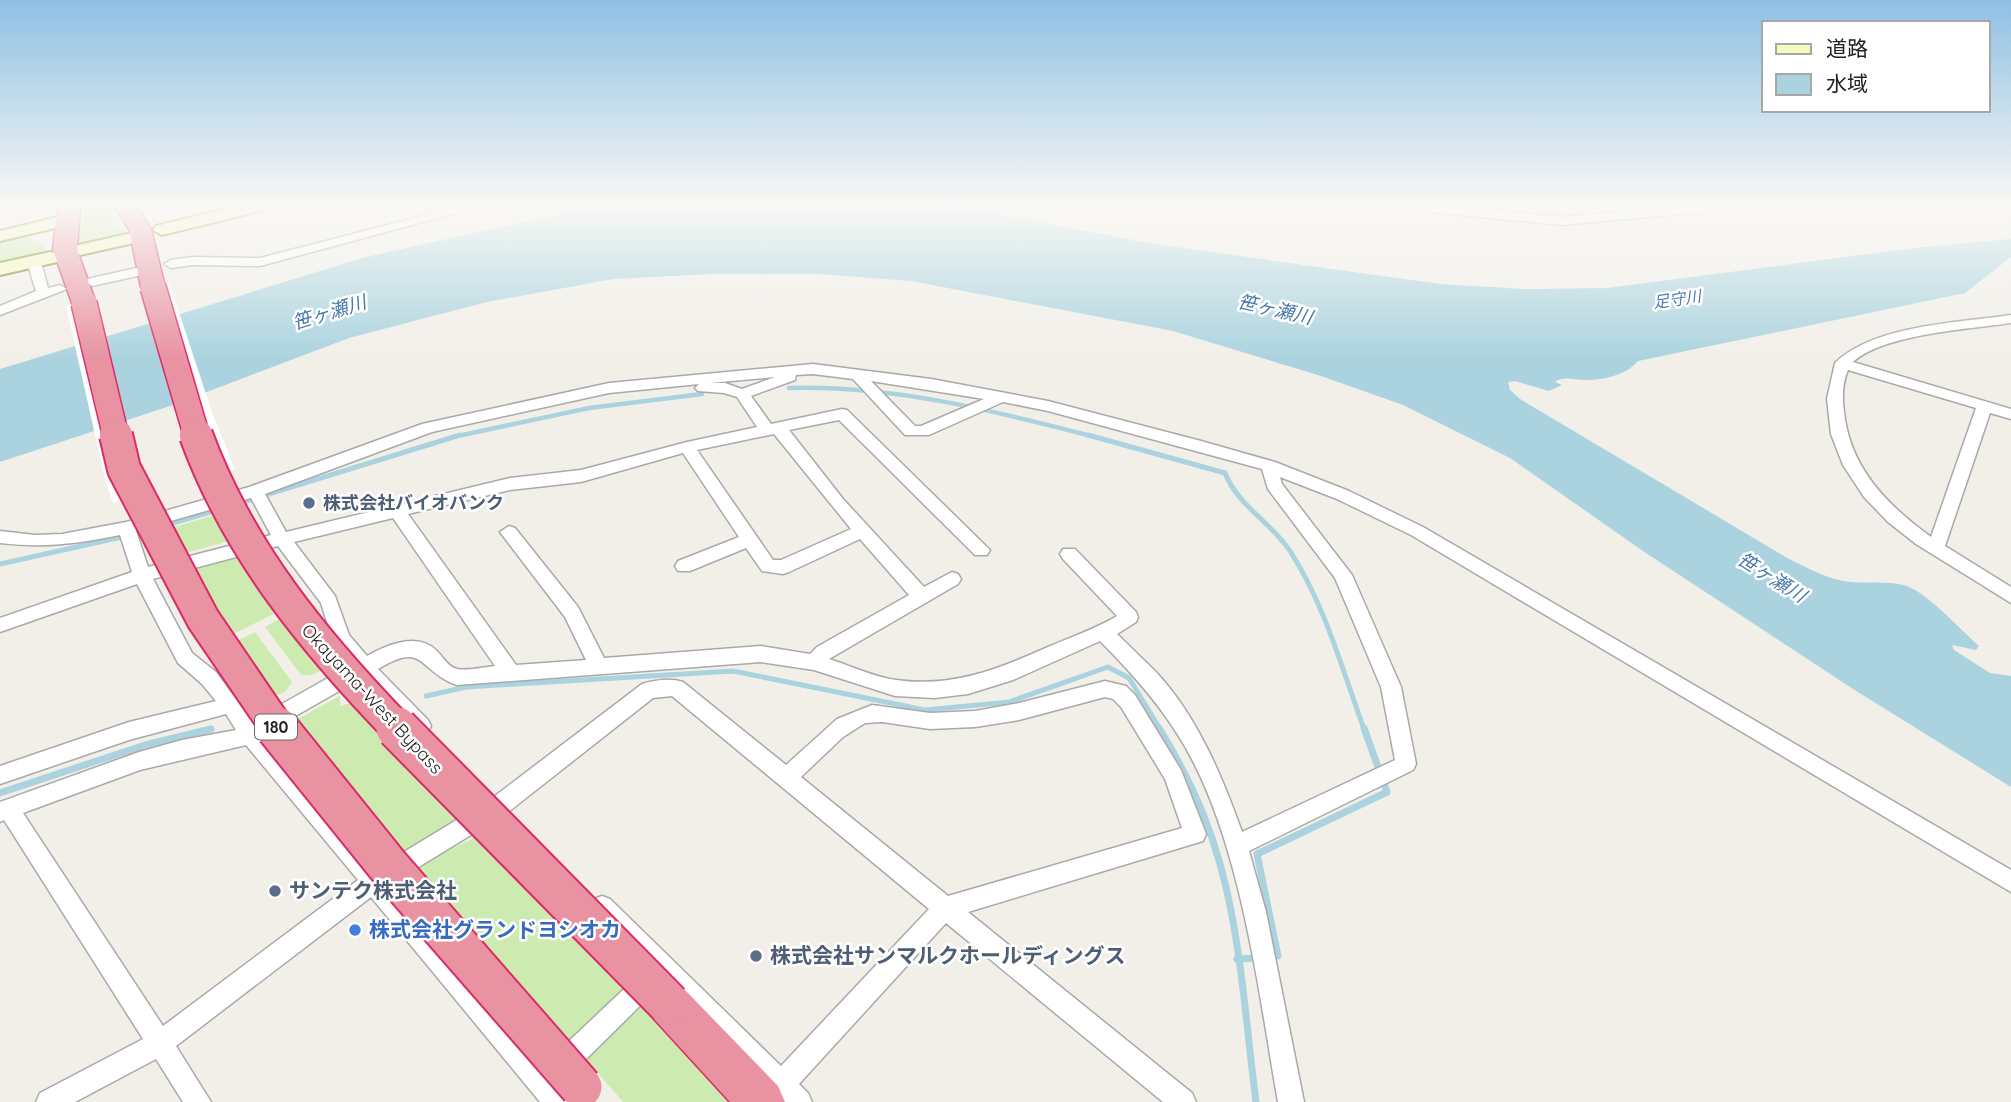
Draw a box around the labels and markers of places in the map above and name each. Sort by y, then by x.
place label: 株式会社バイオバンク [323,491,504,514]
marker: 株式会社バイオバンク [301,495,317,511]
place label: サンテク株式会社 [289,877,457,903]
marker: サンテク株式会社 [267,883,283,899]
place label: 株式会社グランドヨシオカ [369,916,621,942]
marker: 株式会社グランドヨシオカ [347,922,363,938]
place label: 株式会社サンマルクホールディングス [770,942,1126,968]
marker: 株式会社サンマルクホールディングス [748,948,764,964]

